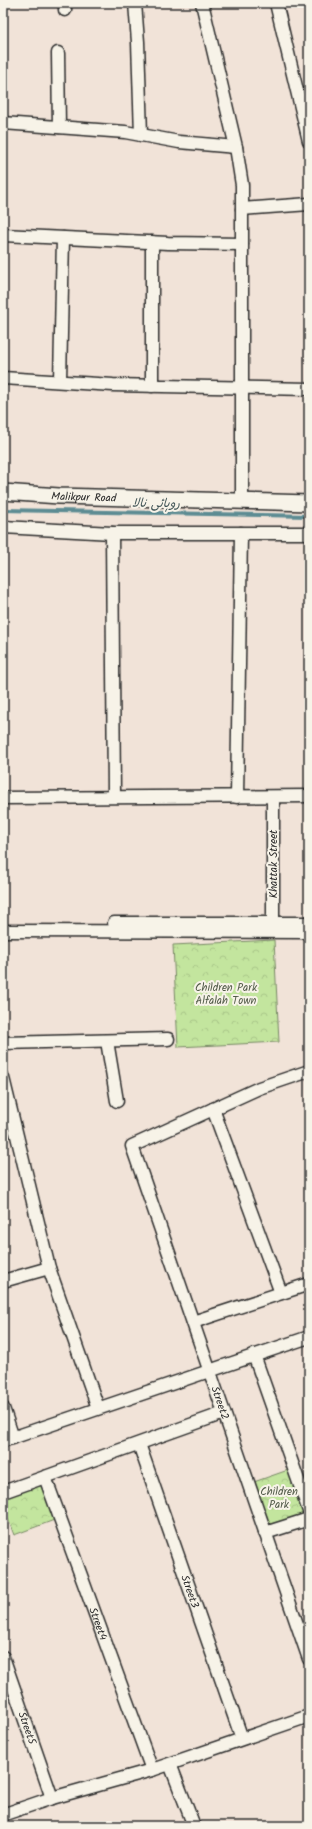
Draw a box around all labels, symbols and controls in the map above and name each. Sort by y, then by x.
street label: Malikpur Road [51,487,117,508]
water label: روہائی نالا [132,494,180,513]
street label: Khattak Street [265,829,283,898]
park label: Children Park Alfalah Town [195,979,258,1010]
street label: Street2 [206,1384,234,1422]
park label: Children Park [260,1483,298,1514]
street label: Street3 [175,1572,204,1611]
street label: Street4 [83,1605,112,1643]
street label: Street5 [13,1709,41,1748]

